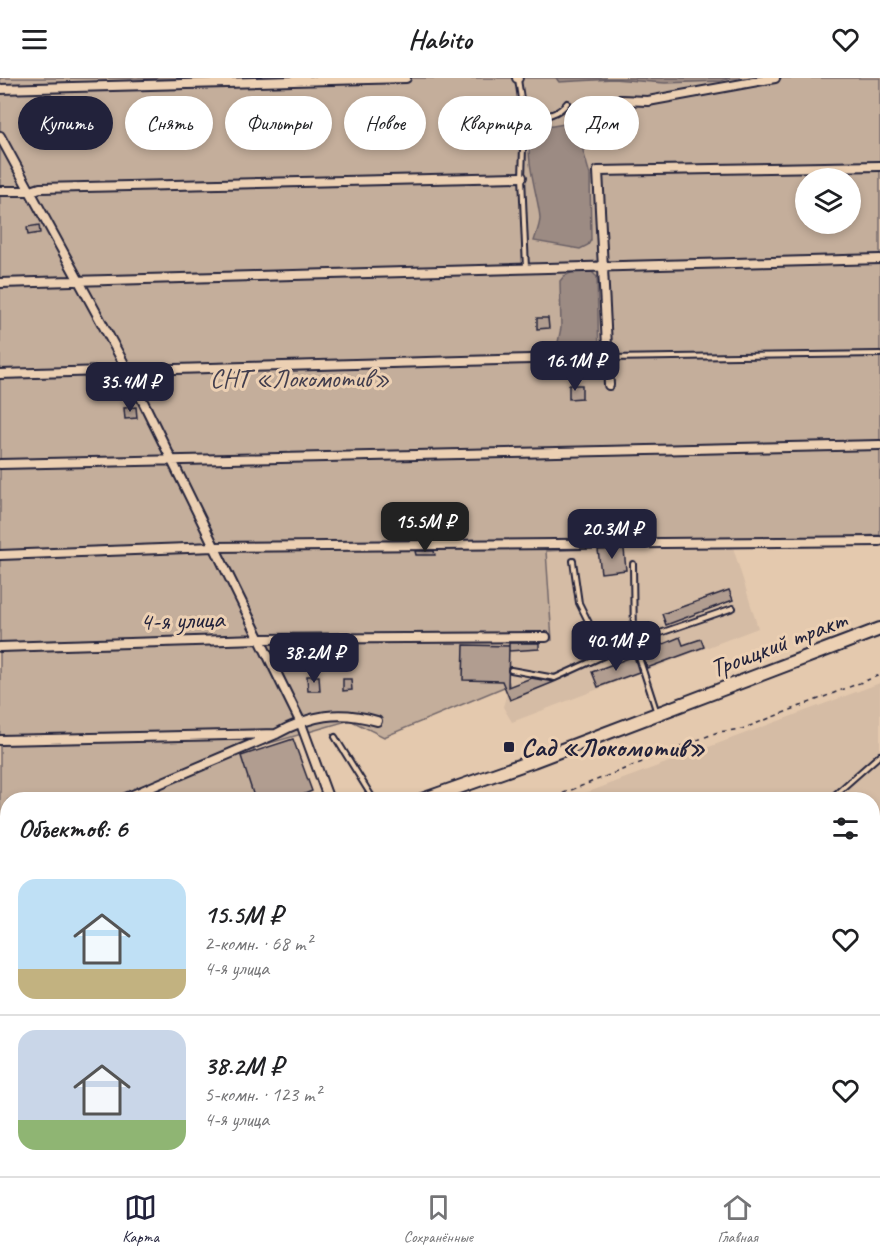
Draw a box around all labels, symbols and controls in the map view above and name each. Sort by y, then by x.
text: Habito [408,22,472,56]
icon: menu [18,23,51,56]
icon: heart [829,23,862,56]
chip: Купить [18,96,113,150]
chip: Снять [125,96,213,150]
chip: Фильтры [225,96,332,150]
chip: Новое [344,96,426,150]
chip: Квартира [438,96,552,150]
chip: Дом [564,96,639,150]
map controls [795,168,861,234]
button: layers [795,168,861,234]
pin: 16.1M ₽ [520,341,630,392]
text: 16.1M ₽ [544,348,606,373]
pin: 35.4M ₽ [75,362,185,413]
park label: СНТ «Локомотив» [210,362,390,395]
text: 35.4M ₽ [100,369,160,394]
pin: 15.5M ₽ [370,502,480,553]
text: 15.5M ₽ [395,509,455,534]
pin: 20.3M ₽ [557,509,667,560]
text: 20.3M ₽ [582,516,642,541]
street label: 4-я улица [139,602,226,638]
street label: Троицкий тракт [705,602,852,685]
pin: 40.1M ₽ [561,621,671,672]
text: 40.1M ₽ [586,628,646,653]
pin: 38.2M ₽ [259,633,369,684]
text: 38.2M ₽ [284,640,344,665]
place label: Сад «Локомотив» [521,731,706,764]
marker: Сад «Локомотив» [502,740,516,754]
text: Объектов: 6 [18,812,127,845]
icon: filters [829,812,862,845]
text: 15.5M ₽ [204,898,282,931]
icon: home [66,903,138,975]
icon: heart [829,923,862,956]
text: 2-комн. · 68 m² [204,931,312,956]
text: 4-я улица [204,956,269,981]
text: 38.2M ₽ [204,1049,283,1082]
icon: home [66,1054,138,1126]
icon: heart [829,1074,862,1107]
text: 5-комн. · 123 m² [204,1082,321,1107]
text: 4-я улица [204,1107,269,1132]
tab: Карта [122,1191,159,1247]
tab: Сохранённые [403,1191,473,1247]
tab: Главная [718,1191,758,1247]

